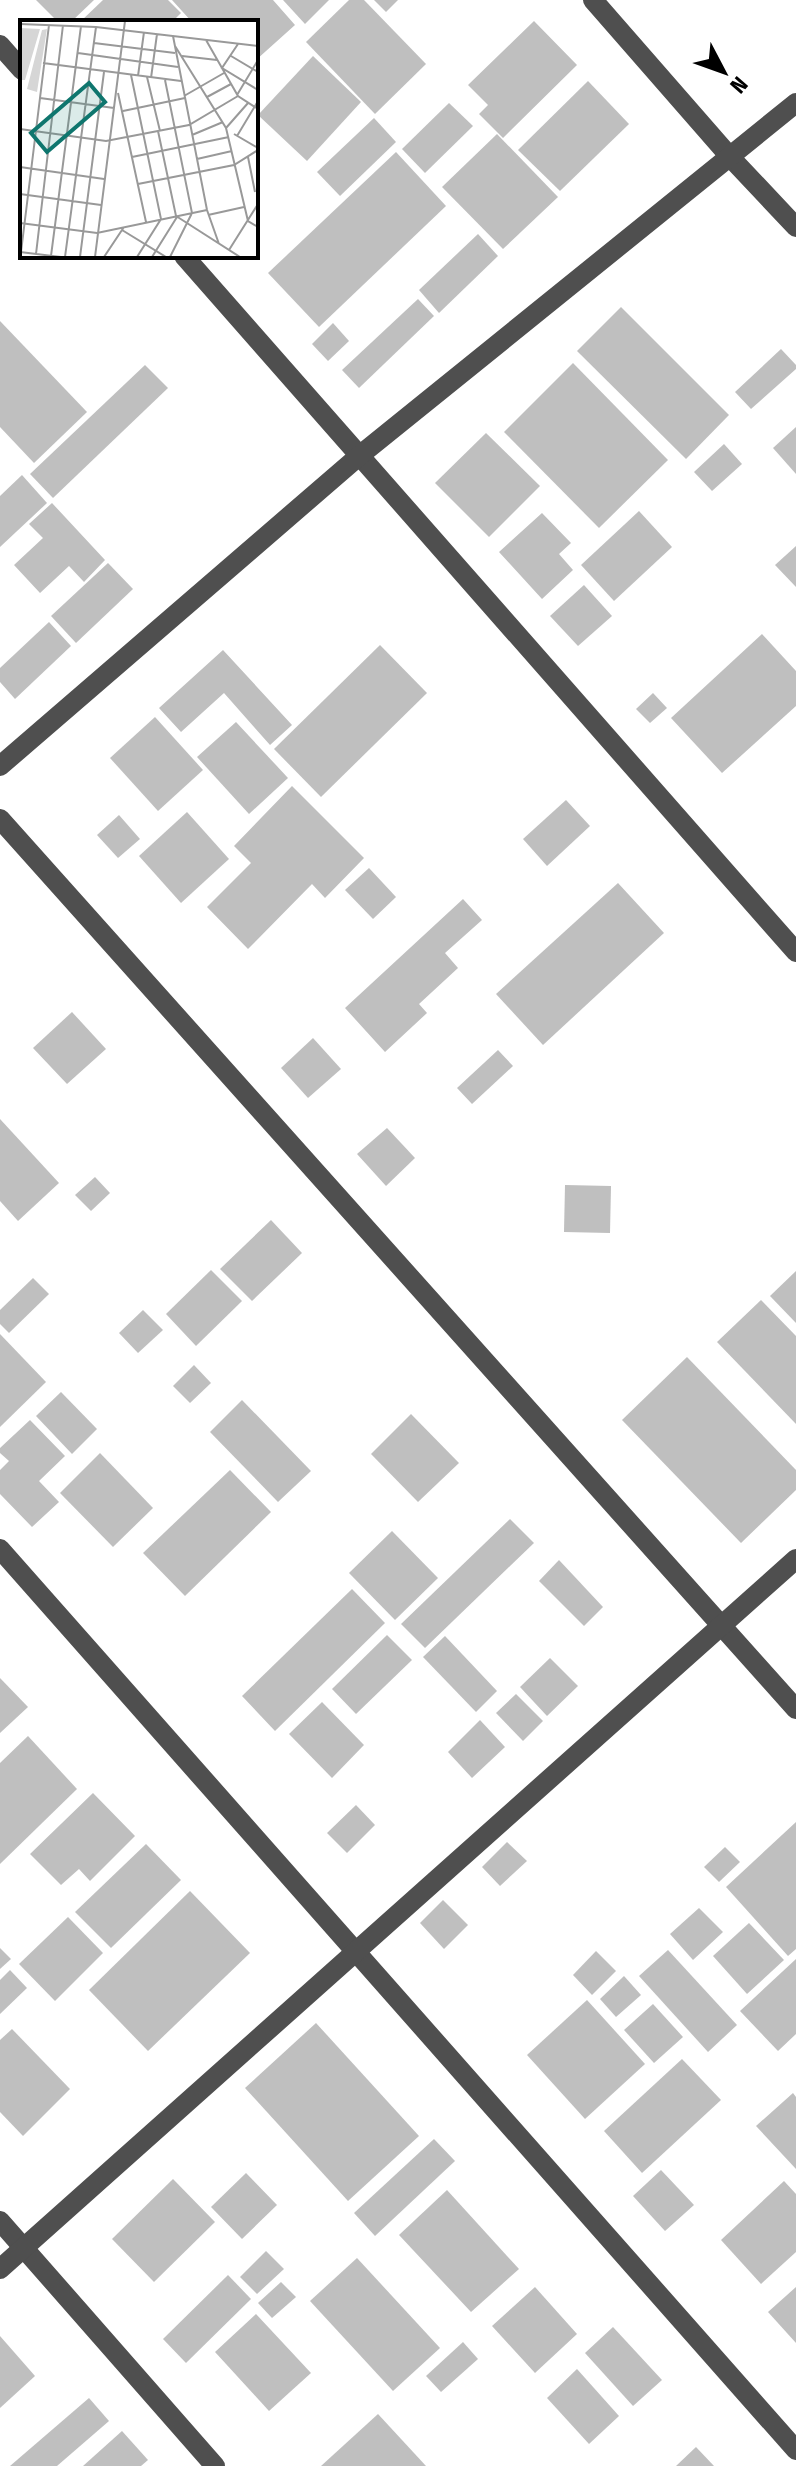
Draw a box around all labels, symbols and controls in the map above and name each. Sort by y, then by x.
inset map [20,20,258,258]
north arrow [684,32,764,112]
text: N [724,71,753,99]

